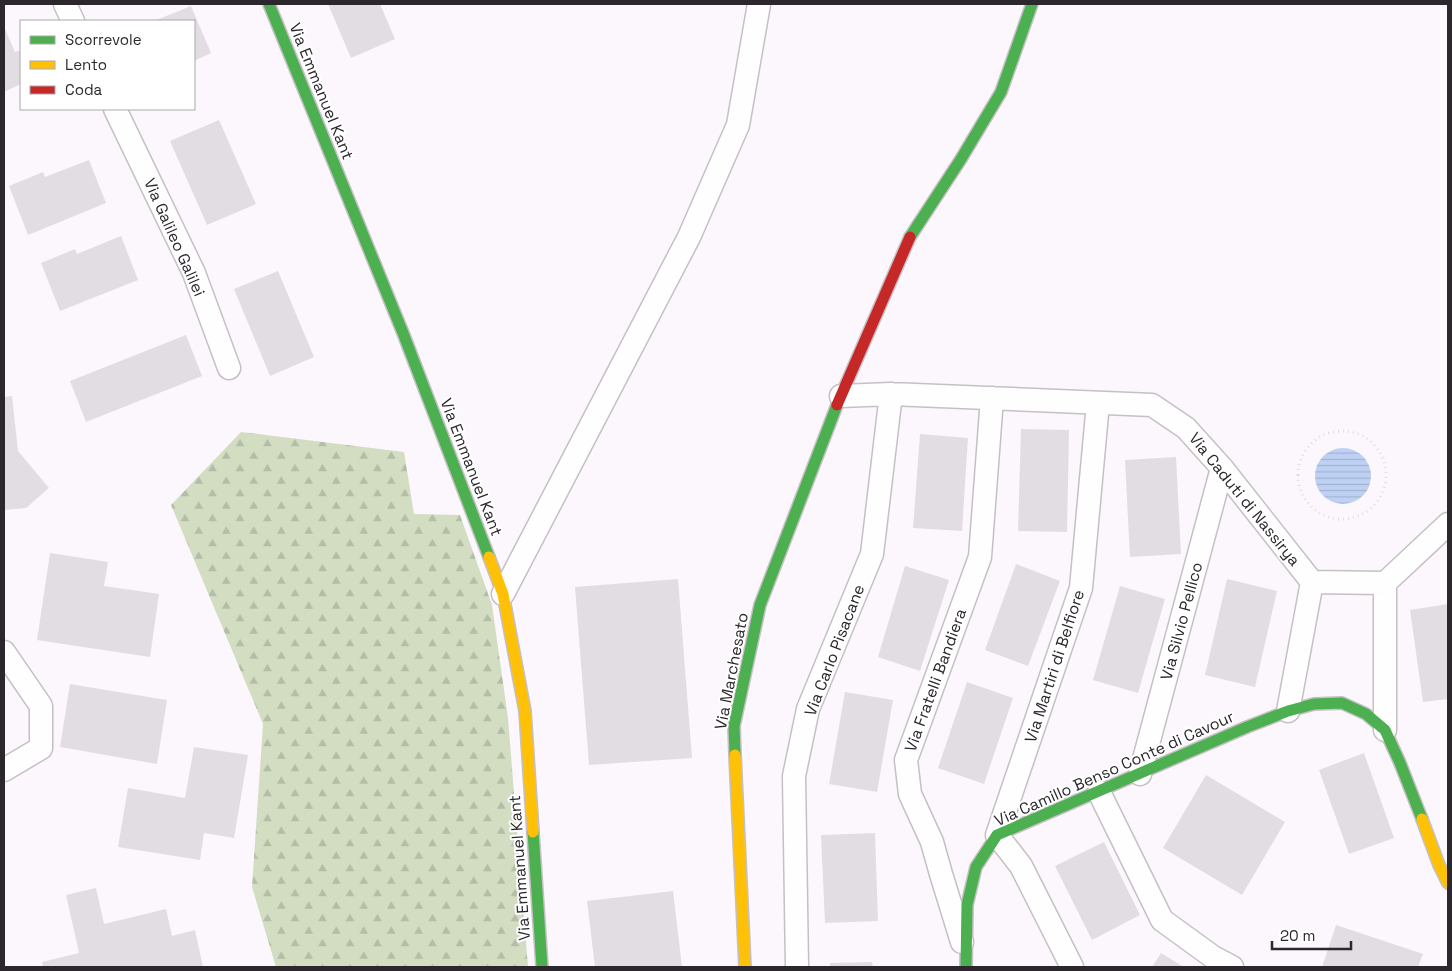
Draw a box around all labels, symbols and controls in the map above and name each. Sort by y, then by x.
legend [20,20,195,110]
street label: Via Emmanuel Kant [285,20,359,163]
text: Scorrevole [65,30,142,49]
text: Lento [65,55,107,74]
text: Coda [65,80,103,99]
street label: Via Galileo Galilei [139,175,210,300]
street label: Via Emmanuel Kant [436,395,507,539]
street label: Via Caduti di Nassirya [1184,428,1305,570]
street label: Via Silvio Pellico [1156,560,1207,682]
street label: Via Carlo Pisacane [800,581,869,719]
street label: Via Martiri di Belfiore [1020,587,1089,745]
street label: Via Fratelli Bandiera [900,606,971,755]
street label: Via Marchesato [710,611,753,731]
street label: Via Camillo Benso Conte di Cavour [991,706,1237,831]
street label: Via Emmanuel Kant [504,795,535,941]
scale bar [1272,918,1351,950]
text: 20 m [1280,926,1315,945]

